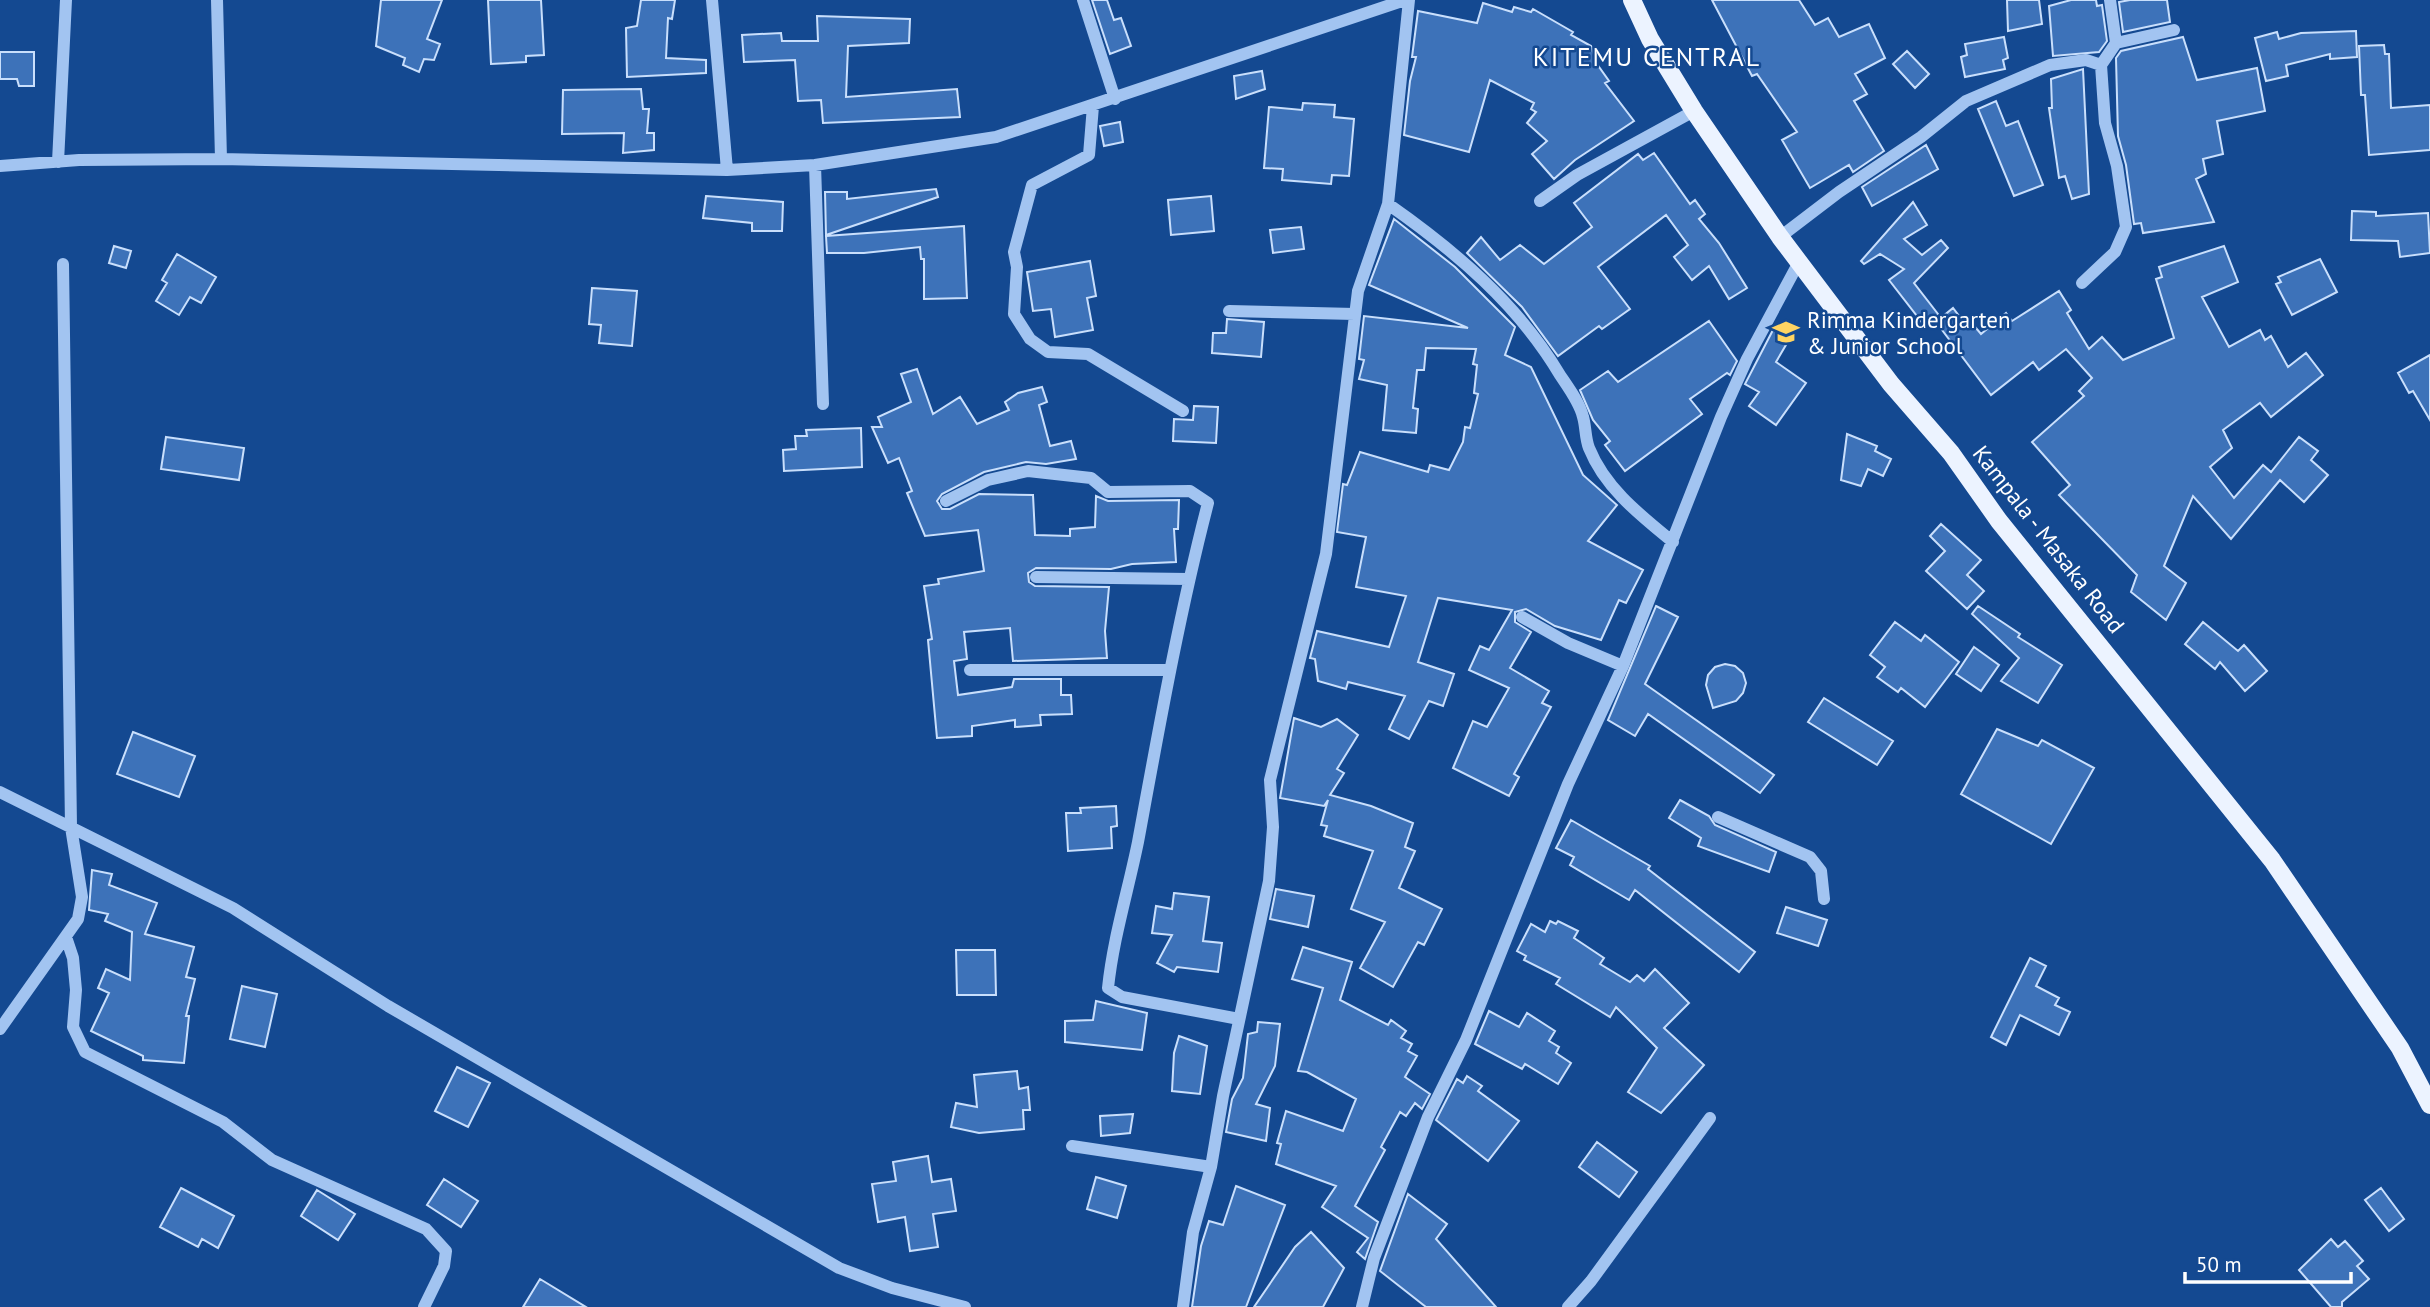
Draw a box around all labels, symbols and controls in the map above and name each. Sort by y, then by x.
district label: KITEMU CENTRAL [1533,40,1761,73]
place label: Rimma Kindergarten & Junior School [1807,305,2010,360]
school or university icon: Rimma Kindergarten & Junior School [1771,317,1801,347]
street label: Kampala - Masaka Road [1967,439,2131,639]
scale bar [2185,1240,2351,1284]
text: 50 m [2196,1251,2242,1278]

